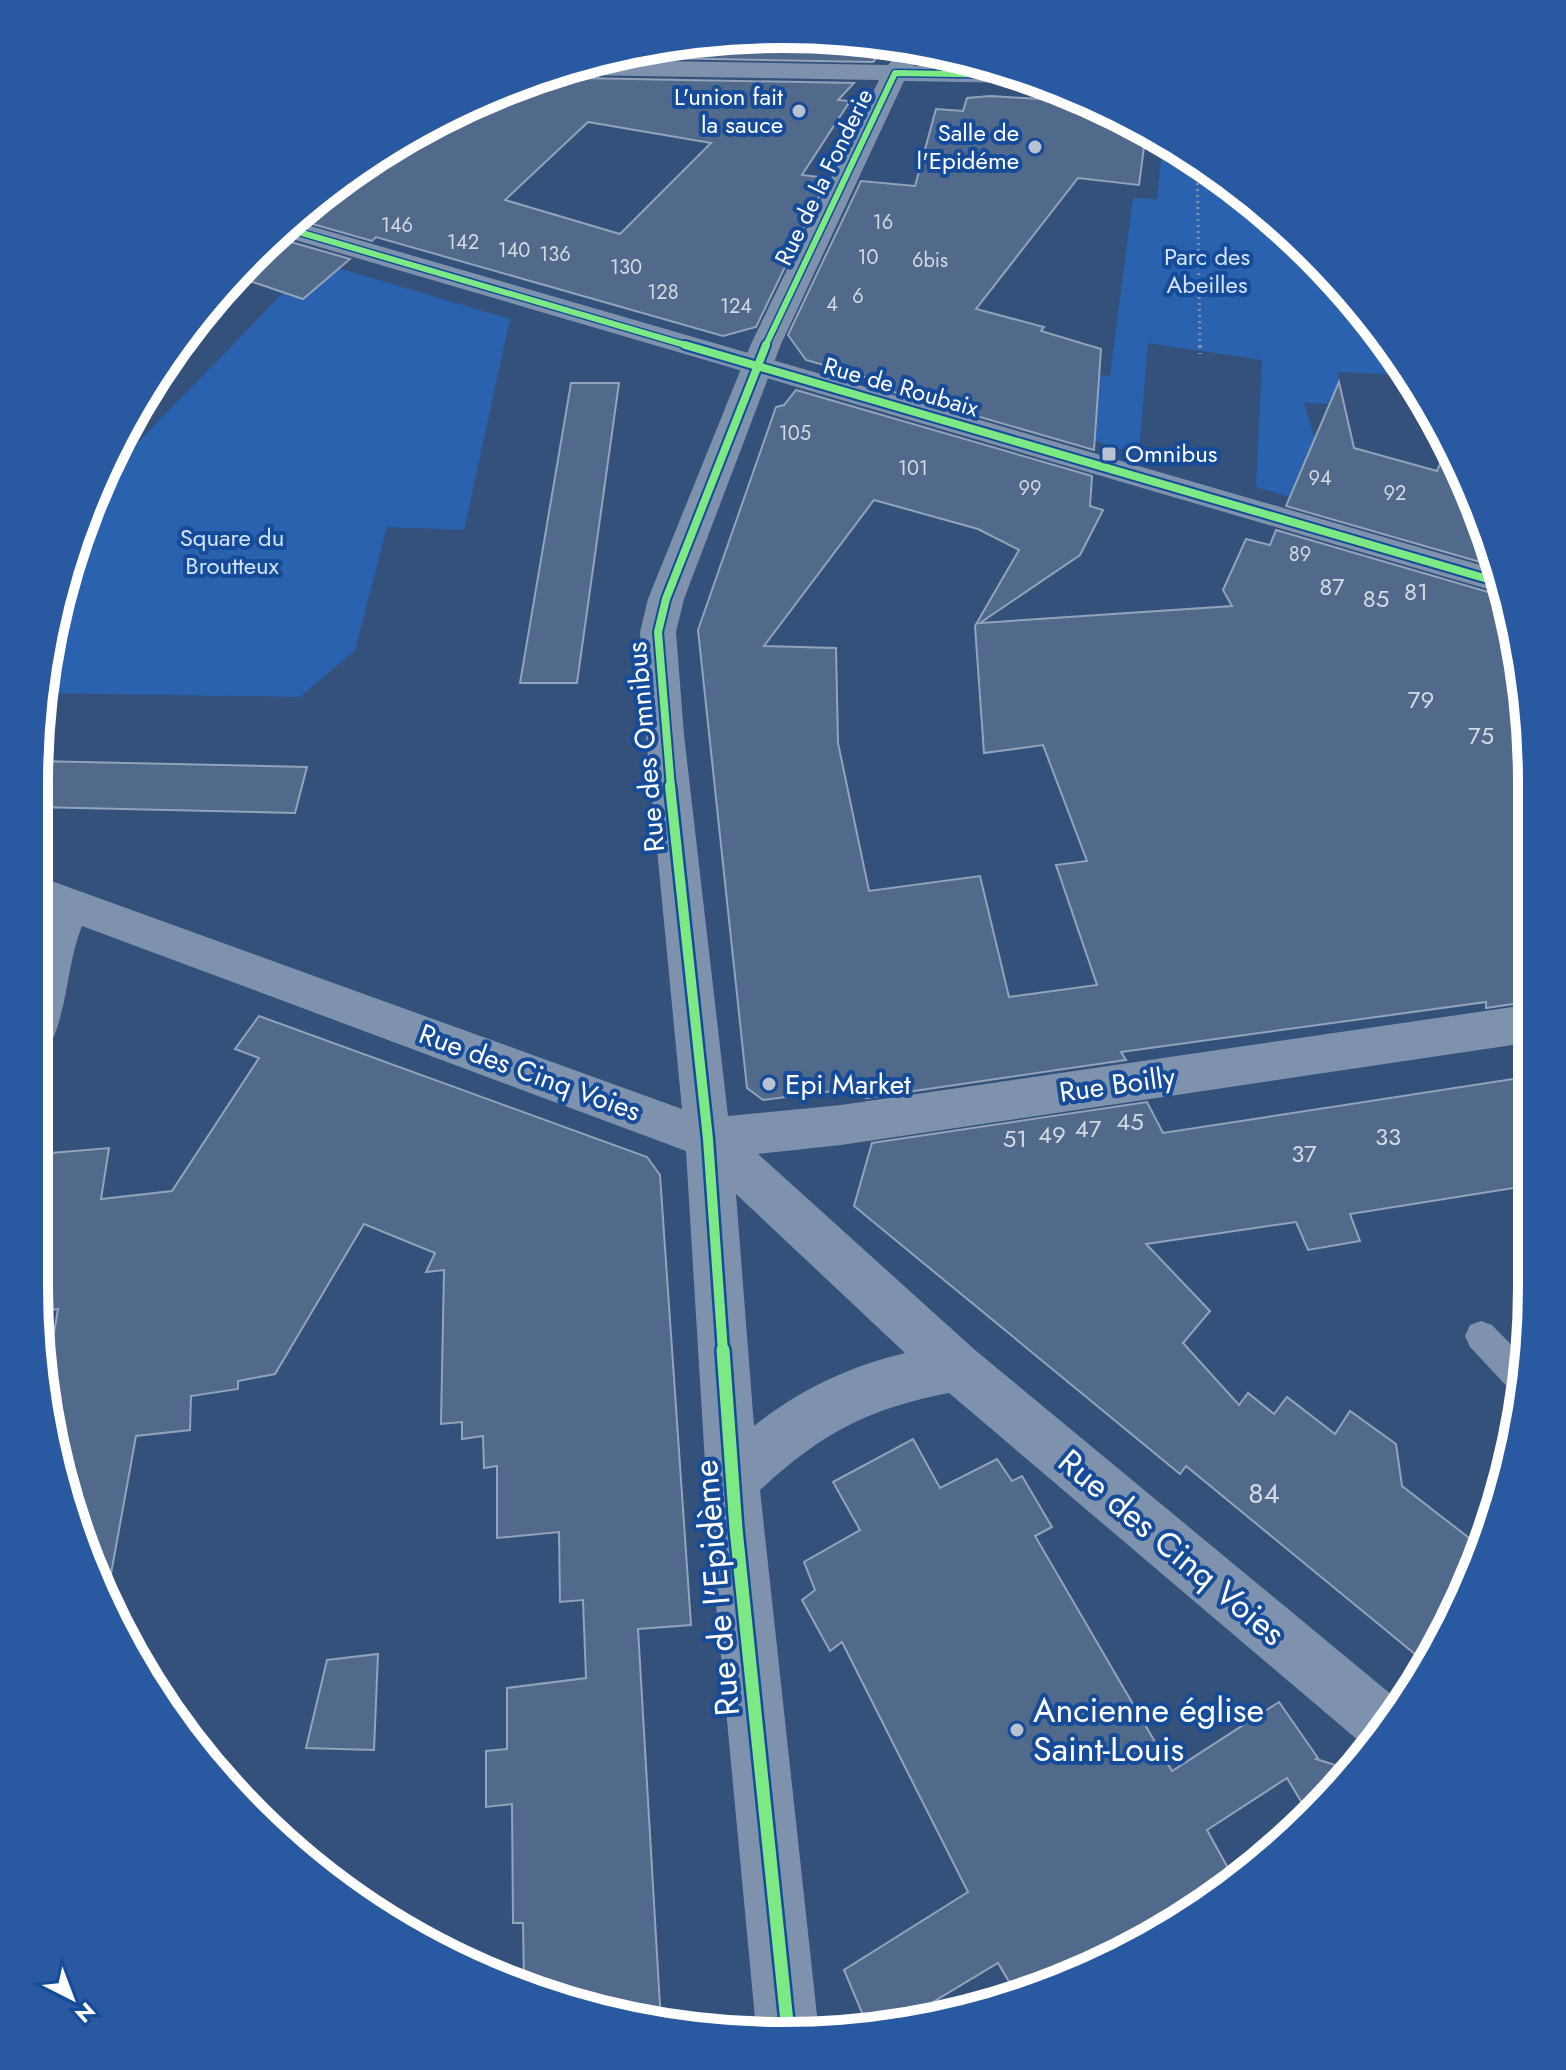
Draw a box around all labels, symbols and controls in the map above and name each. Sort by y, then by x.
place label: L'union fait la sauce [674,79,783,142]
street label: Rue de la Fonderie [766,82,882,271]
marker: L'union fait la sauce [790,102,808,120]
place label: Salle de l'Epidéme [916,115,1019,178]
marker: Salle de l'Epidéme [1026,138,1044,156]
house number: 16 [873,208,893,237]
house number: 146 [381,211,413,240]
house number: 142 [447,228,479,257]
house number: 140 [498,236,530,265]
park label: Parc des Abeilles [1164,239,1250,302]
house number: 136 [539,240,571,269]
house number: 10 [858,243,879,272]
house number: 6bis [912,246,948,275]
house number: 130 [610,253,642,282]
house number: 128 [647,278,679,307]
house number: 6 [852,282,864,311]
house number: 4 [826,290,838,319]
house number: 124 [720,292,752,321]
street label: Rue de Roubaix [820,348,984,426]
house number: 105 [779,419,811,448]
place label: Omnibus [1125,436,1217,471]
marker: Omnibus [1100,445,1118,463]
house number: 101 [898,454,928,483]
house number: 94 [1308,464,1332,493]
house number: 99 [1018,474,1042,503]
house number: 92 [1384,479,1406,508]
park label: Square du Broutteux [180,520,284,583]
house number: 89 [1289,540,1311,569]
house number: 87 [1319,569,1345,604]
house number: 81 [1404,574,1428,609]
house number: 85 [1363,581,1389,616]
street label: Rue des Omnibus [616,640,675,854]
house number: 79 [1408,682,1434,717]
house number: 75 [1468,718,1494,753]
street label: Rue des Cinq Voies [413,1013,646,1132]
street label: Rue Boilly [1056,1056,1178,1113]
place label: Epi Market [785,1064,911,1105]
marker: Epi Market [760,1075,778,1093]
house number: 45 [1116,1104,1144,1139]
house number: 47 [1075,1111,1102,1146]
house number: 49 [1038,1117,1066,1152]
house number: 33 [1375,1119,1401,1154]
house number: 51 [1003,1121,1027,1156]
house number: 37 [1291,1136,1317,1171]
street label: Rue des Cinq Voies [1047,1438,1296,1657]
street label: Rue de l'Epidème [681,1458,752,1718]
house number: 84 [1248,1473,1280,1514]
place label: Ancienne église Saint-Louis [1033,1686,1264,1774]
marker: Ancienne église Saint-Louis [1008,1721,1026,1739]
north arrow [32,1958,112,2038]
text: N [68,1995,103,2031]

